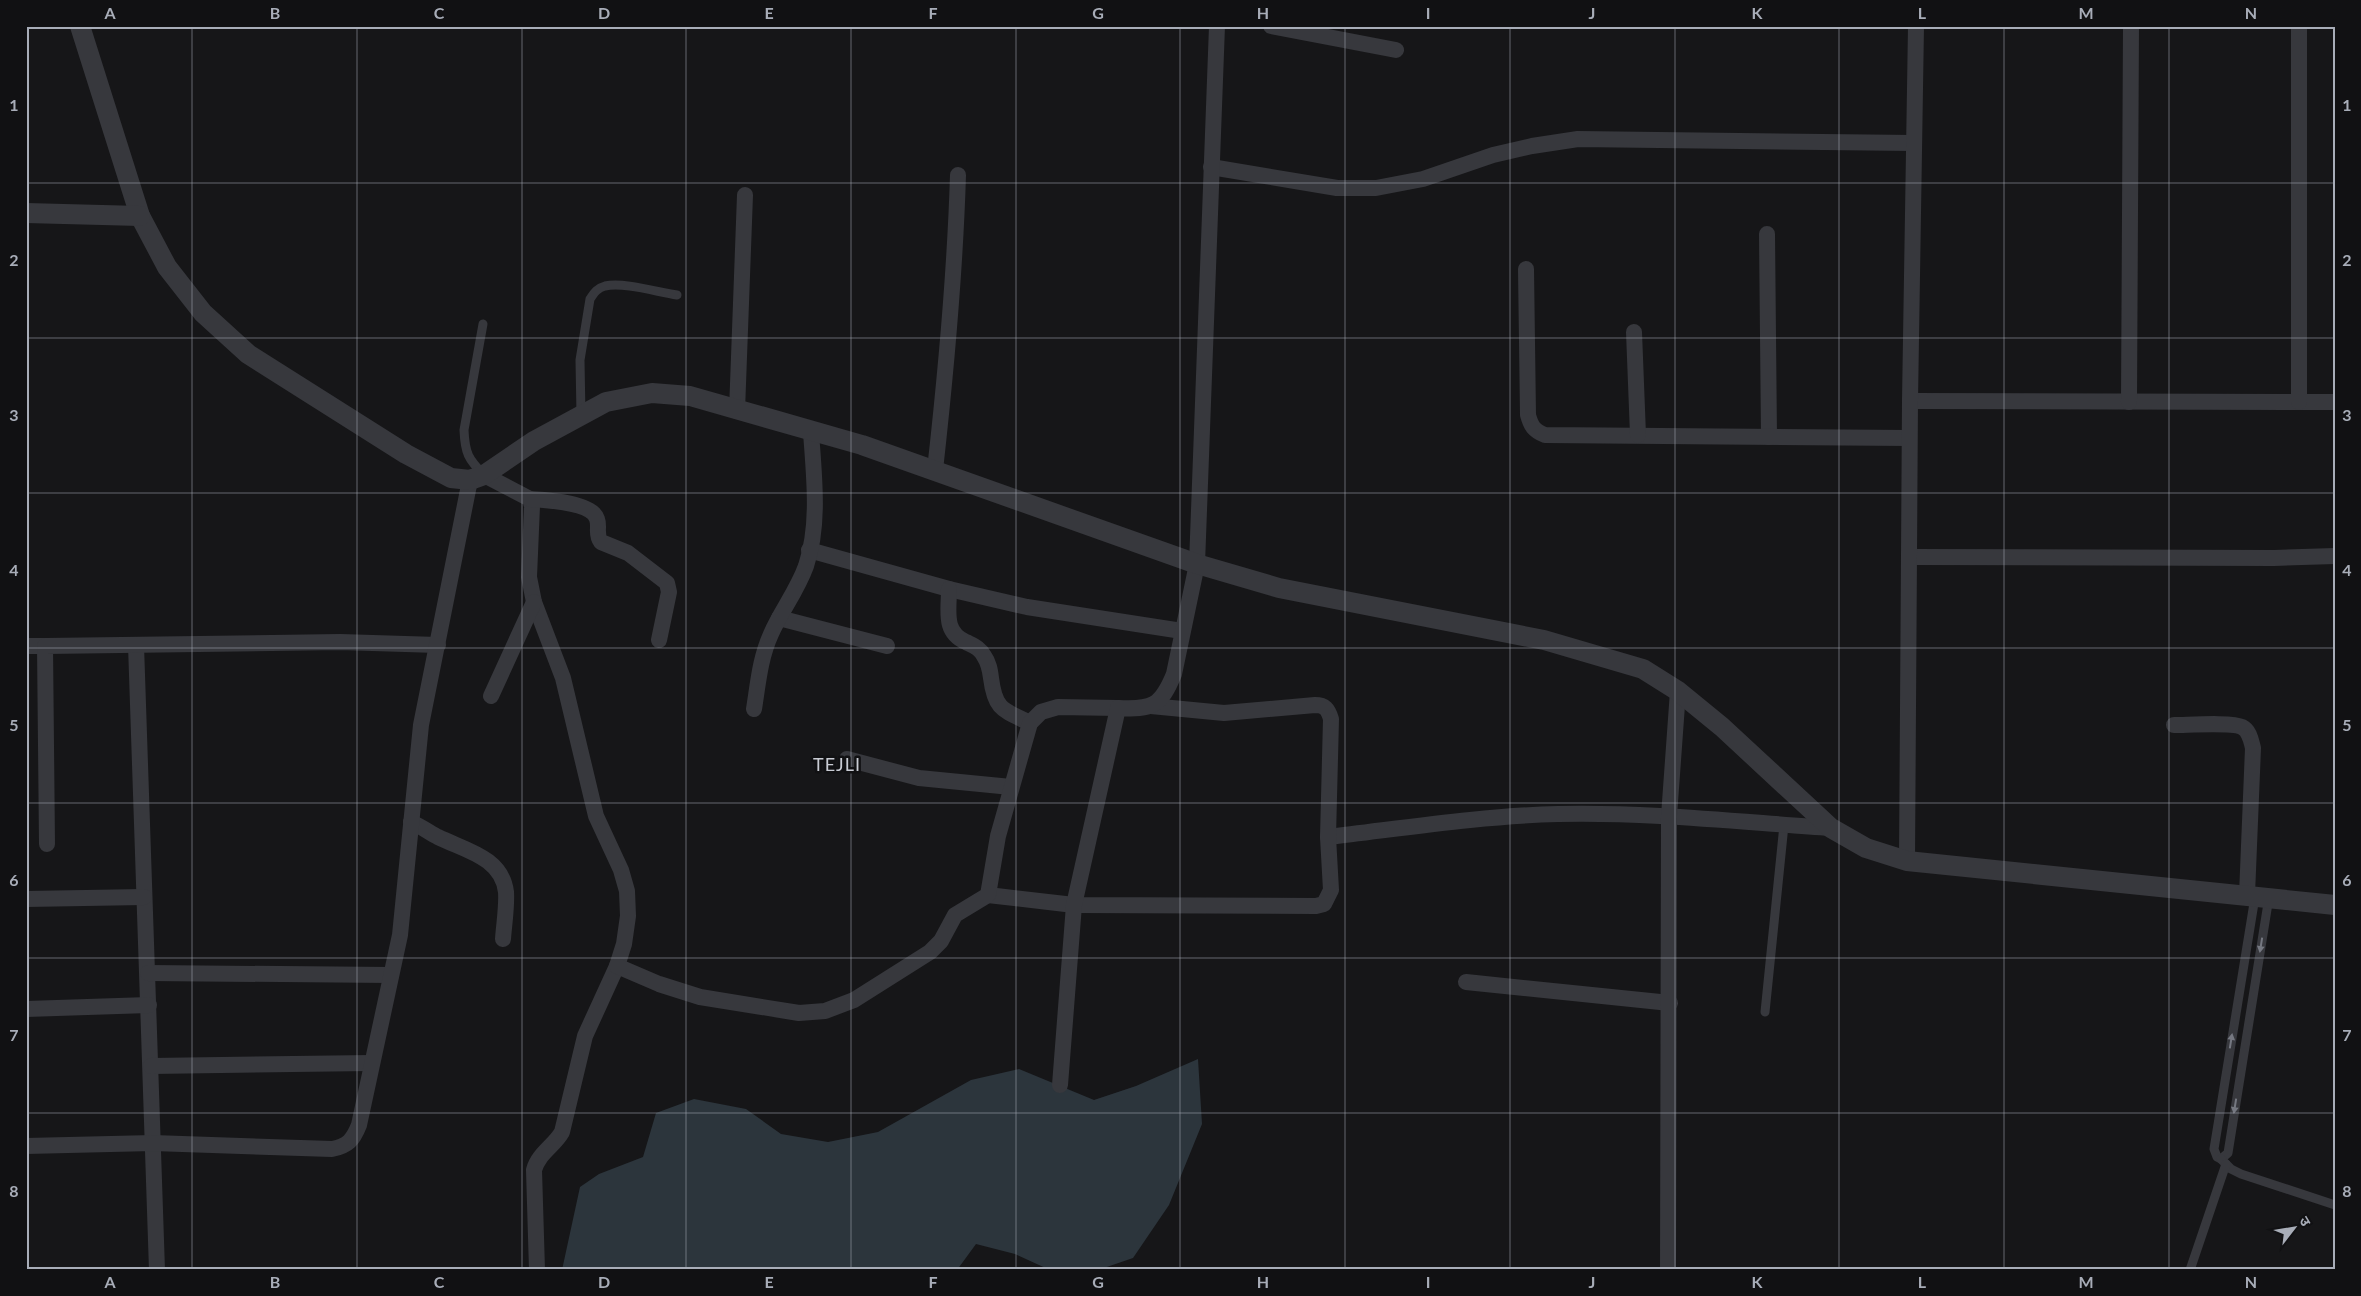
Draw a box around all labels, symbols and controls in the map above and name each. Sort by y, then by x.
text: A [103,3,116,22]
text: B [270,3,280,22]
text: C [434,3,445,22]
text: D [598,3,610,22]
text: E [764,3,774,22]
text: F [928,3,938,22]
text: G [1092,3,1104,22]
text: H [1257,3,1269,22]
text: I [1426,3,1430,22]
text: J [1589,3,1595,22]
text: K [1752,3,1764,22]
text: L [1918,3,1927,22]
text: M [2078,3,2094,22]
text: N [2245,3,2257,22]
text: 1 [9,95,19,114]
text: 1 [2342,95,2352,114]
text: 2 [9,250,19,269]
text: 2 [2342,250,2352,269]
text: 3 [9,405,19,424]
text: 3 [2342,405,2352,424]
text: 4 [9,560,19,579]
text: 4 [2342,560,2352,579]
text: 5 [9,715,19,734]
text: 5 [2342,715,2352,734]
district label: TEJLI [813,753,861,775]
text: 6 [9,870,19,889]
text: 6 [2342,870,2352,889]
one-way arrow [2257,938,2265,954]
text: 7 [9,1025,19,1044]
text: 7 [2342,1025,2352,1044]
one-way arrow [2228,1033,2236,1049]
one-way arrow [2231,1098,2239,1114]
text: 8 [9,1181,19,1200]
text: 8 [2342,1181,2352,1200]
north arrow [2268,1204,2318,1254]
text: उ [2296,1213,2315,1230]
text: A [103,1272,116,1291]
text: B [270,1272,280,1291]
text: C [434,1272,445,1291]
text: D [598,1272,610,1291]
text: E [764,1272,774,1291]
text: F [928,1272,938,1291]
text: G [1092,1272,1104,1291]
text: H [1257,1272,1269,1291]
text: I [1426,1272,1430,1291]
text: J [1589,1272,1595,1291]
text: K [1752,1272,1764,1291]
text: L [1918,1272,1927,1291]
text: M [2078,1272,2094,1291]
text: N [2245,1272,2257,1291]

